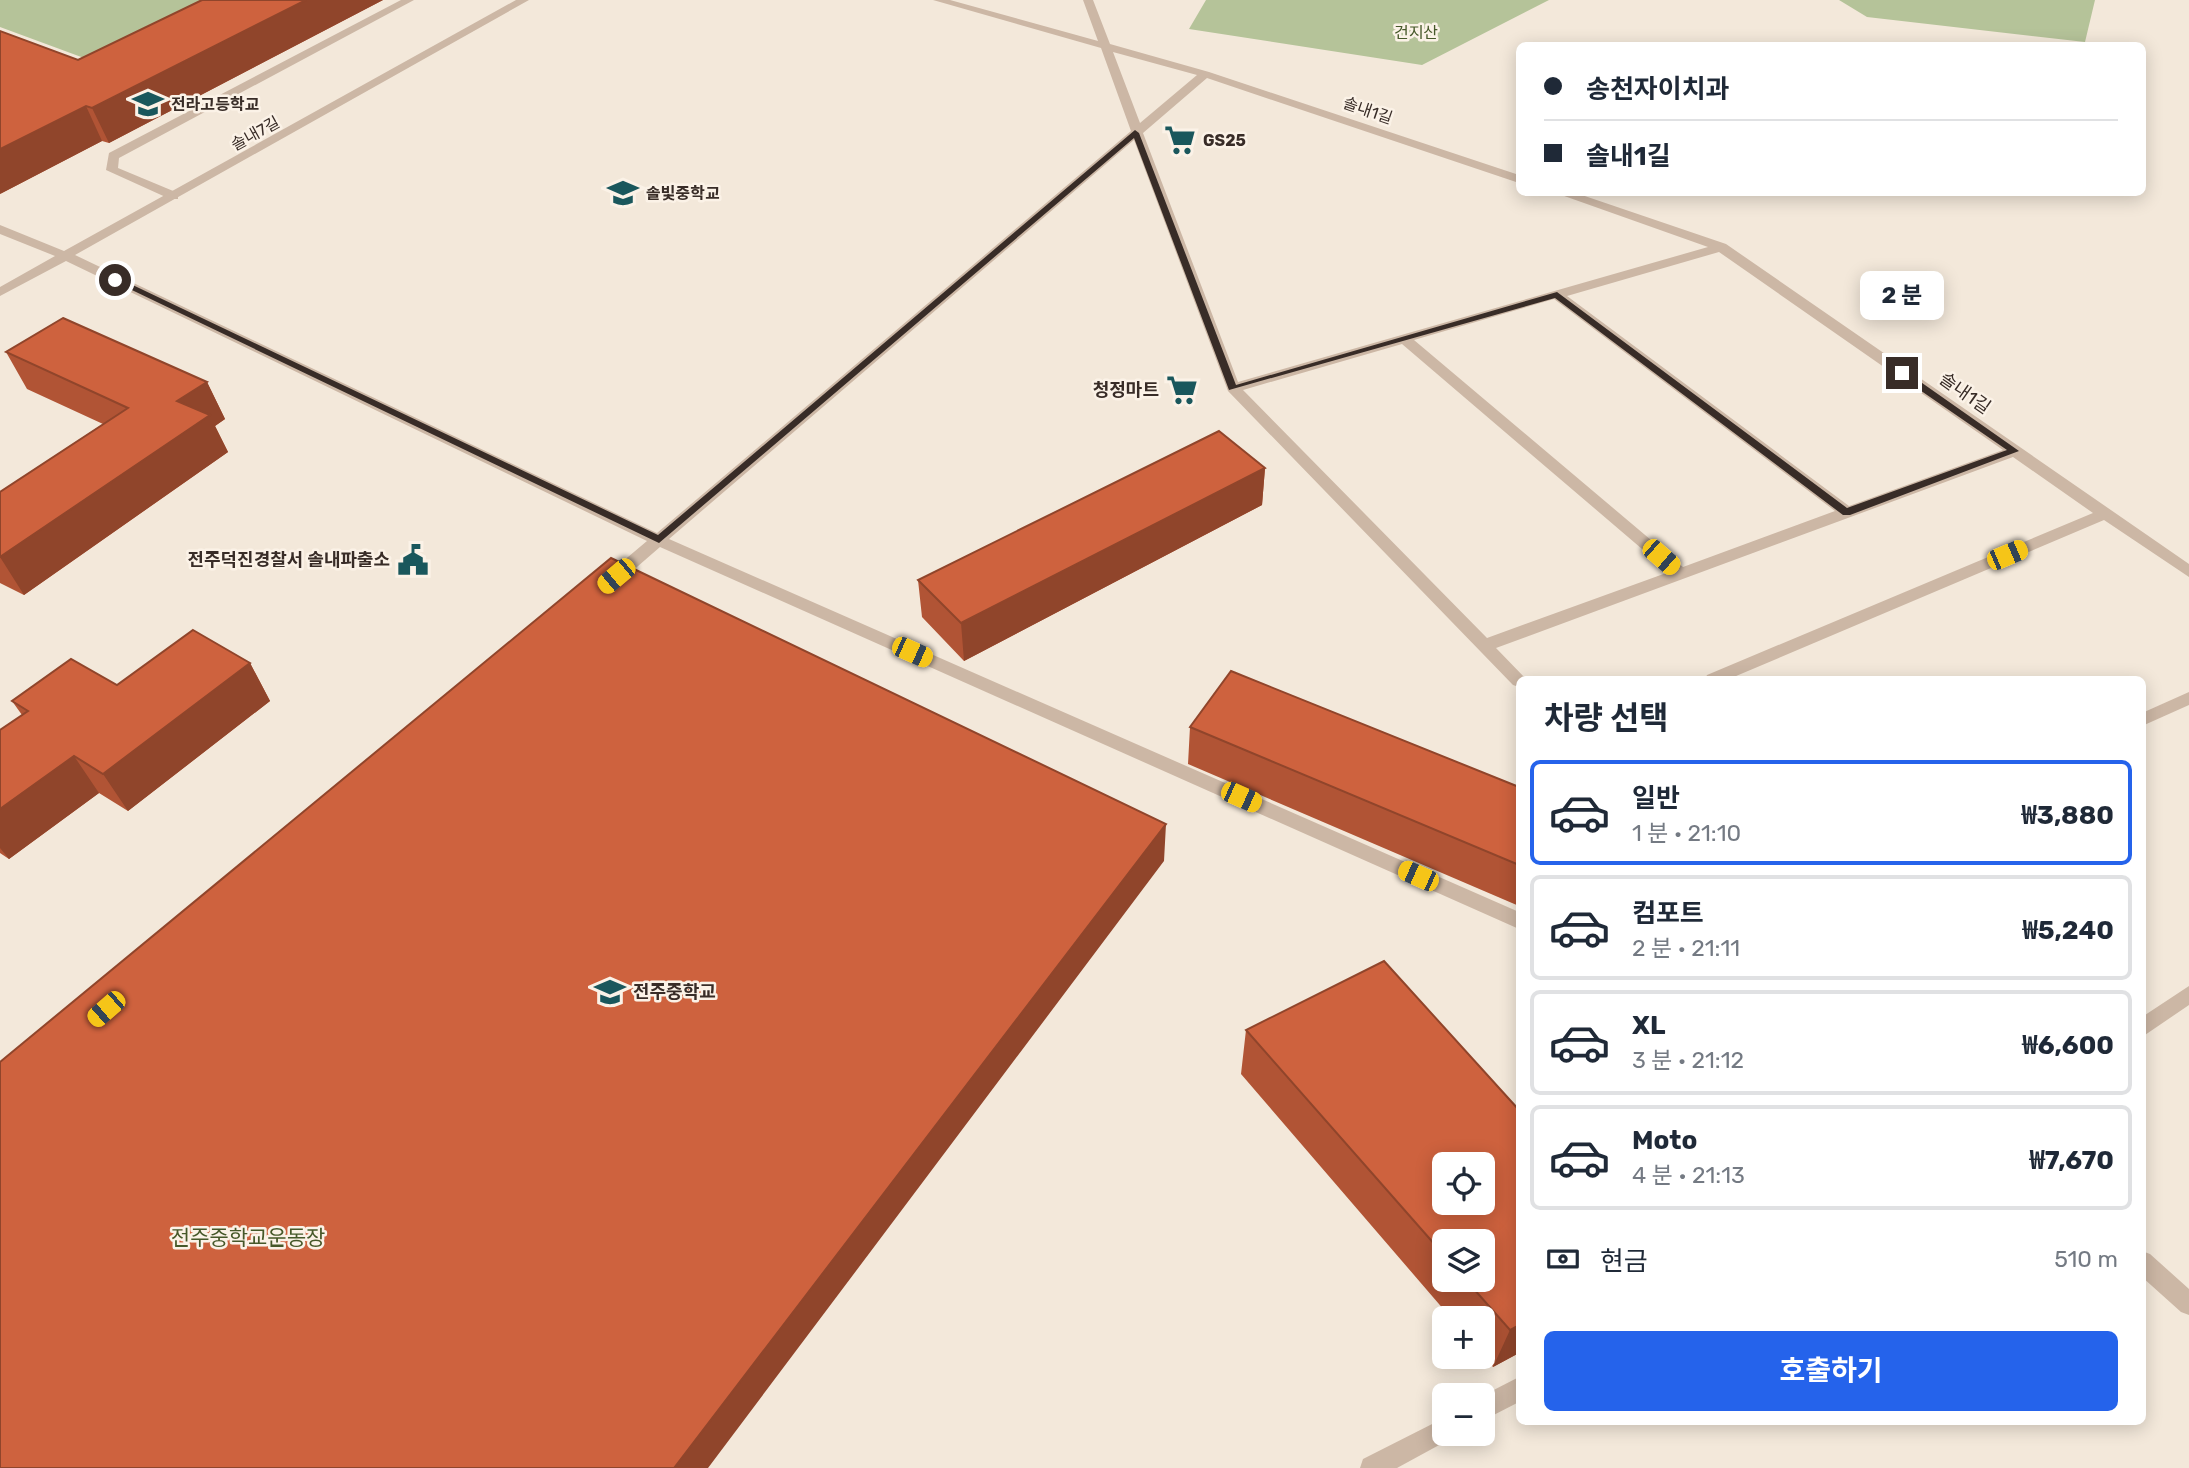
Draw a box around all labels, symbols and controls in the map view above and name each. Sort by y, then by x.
park label: 건지산 [1394,23,1438,42]
text: 송천자이치과 [1586,74,1730,105]
school or university icon: 전라고등학교 [131,87,165,121]
street label: 솔내1길 [1341,93,1395,128]
place label: 전라고등학교 [171,95,260,114]
street label: 솔내7길 [228,112,283,154]
supermarket icon: GS25 [1163,123,1197,157]
place label: GS25 [1203,131,1246,150]
text: 솔내1길 [1586,141,1671,172]
school or university icon: 솔빛중학교 [606,176,640,210]
place label: 솔빛중학교 [646,184,720,203]
route start [99,264,131,296]
callout: 2 분 [1860,272,1944,320]
text: 2 분 [1881,281,1923,309]
route end [1886,357,1918,389]
street label: 솔내1길 [1935,368,1995,418]
supermarket icon: 청정마트 [1165,373,1199,407]
place label: 청정마트 [1093,379,1159,401]
car [1639,535,1684,579]
car [1984,537,2031,573]
public building icon: 전주덕진경찰서 솔내파출소 [396,543,430,577]
place label: 전주덕진경찰서 솔내파출소 [187,549,390,571]
car [594,554,639,598]
car [889,634,936,670]
text: 차량 선택 [1544,699,1669,737]
car [1218,779,1265,815]
icon: car [1548,781,1611,844]
text: 일반 [1632,783,1680,814]
text: ₩3,880 [2022,800,2114,831]
text: 1 분 · 21:10 [1632,819,1741,847]
car [1395,858,1442,894]
icon: car [1548,896,1611,959]
text: 컴포트 [1632,898,1704,929]
text: ₩5,240 [2023,915,2114,946]
text: 2 분 · 21:11 [1632,934,1740,962]
school or university icon: 전주중학교 [593,975,627,1009]
place label: 전주중학교 [633,981,716,1003]
car [84,987,129,1031]
text: XL [1632,1010,1665,1041]
icon: car [1548,1011,1611,1074]
text: ₩6,600 [2022,1030,2114,1061]
text: 3 분 · 21:12 [1632,1046,1744,1074]
text: Moto [1632,1125,1697,1156]
icon: car [1548,1126,1611,1189]
text: ₩7,670 [2030,1145,2114,1176]
map controls [1432,1152,1495,1446]
button: locate [1432,1152,1495,1215]
text: 4 분 · 21:13 [1632,1161,1745,1189]
park label: 전주중학교운동장 [171,1225,325,1250]
button: layers [1432,1229,1495,1292]
icon: cash [1544,1240,1582,1278]
text: 510 m [2054,1245,2118,1273]
text: 현금 [1600,1246,1648,1277]
button: + [1432,1306,1495,1369]
button: 호출하기 [1544,1331,2118,1411]
button: − [1432,1383,1495,1446]

